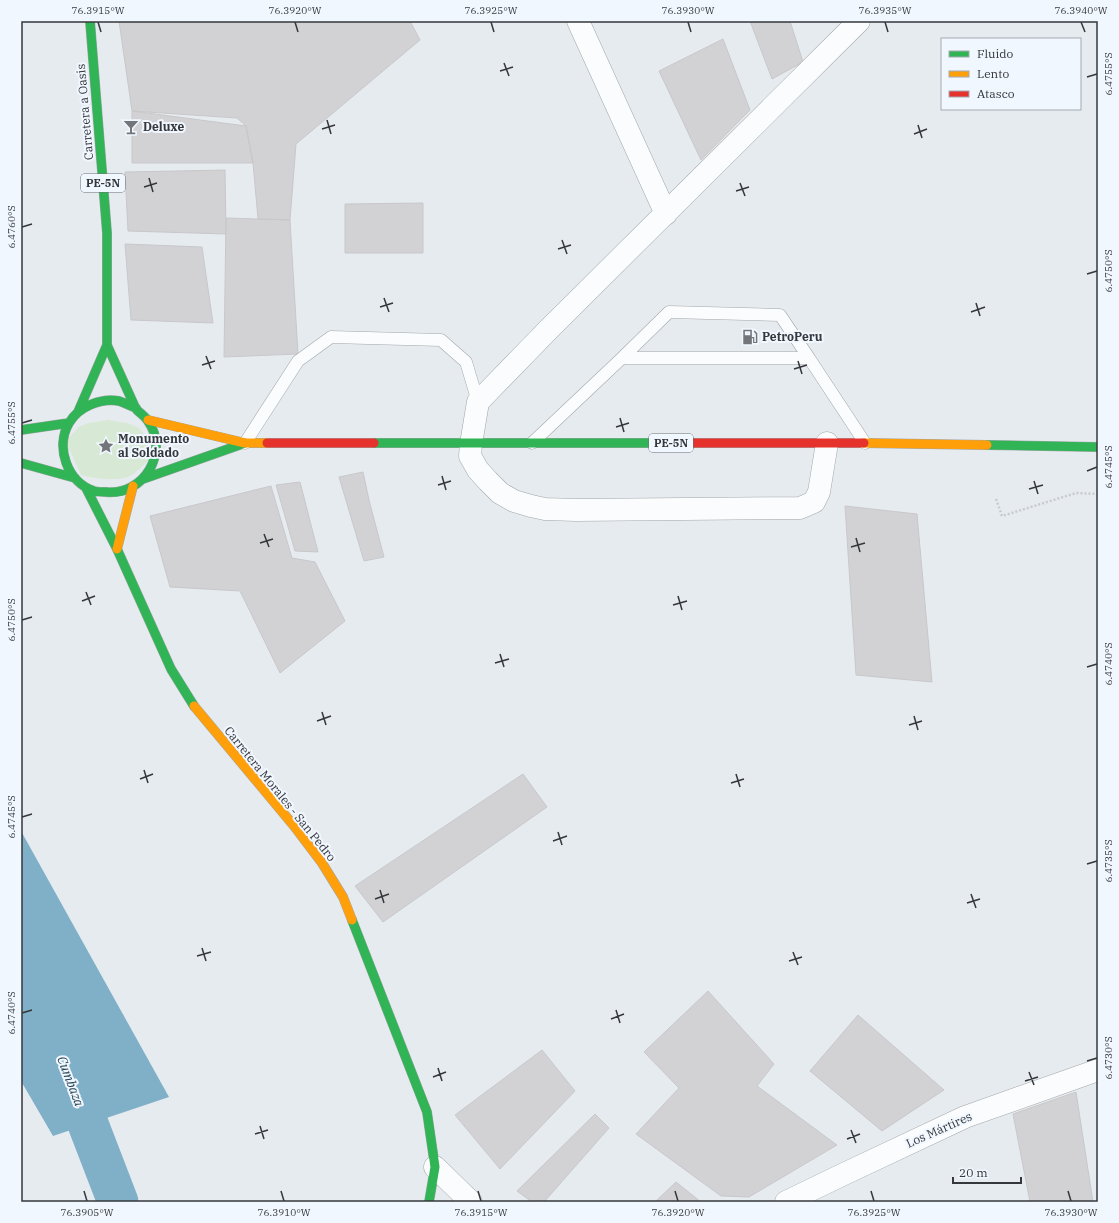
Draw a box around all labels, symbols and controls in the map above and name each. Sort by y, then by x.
text: 76.3915°W [71,4,125,17]
text: 76.3920°W [268,4,322,17]
text: 76.3925°W [464,4,518,17]
text: 76.3930°W [661,4,715,17]
text: 76.3935°W [858,4,912,17]
text: 76.3940°W [1054,4,1108,17]
legend [941,38,1081,110]
text: Fluido [977,46,1014,61]
text: 6.4755°S [1102,52,1115,96]
street label: Carretera a Oasis [73,63,96,161]
text: Lento [977,66,1009,81]
text: Atasco [977,86,1015,101]
bar icon: Deluxe [122,118,140,136]
place label: Deluxe [143,119,184,134]
road number: PE-5N [81,174,125,192]
text: 6.4760°S [5,205,18,249]
text: 6.4750°S [1102,249,1115,293]
fuel station icon: PetroPeru [741,328,759,346]
place label: PetroPeru [762,329,823,344]
text: 6.4755°S [5,401,18,445]
place label: Monumento al Soldado [118,431,189,460]
road number: PE-5N [649,434,693,452]
place icon: Monumento al Soldado [97,437,115,455]
text: 6.4745°S [1102,445,1115,489]
text: 6.4750°S [5,598,18,642]
text: 6.4740°S [1102,642,1115,686]
street label: Carretera Morales - San Pedro [221,723,340,864]
text: 6.4745°S [5,795,18,839]
text: 6.4735°S [1102,839,1115,883]
text: 6.4740°S [5,991,18,1035]
text: 6.4730°S [1102,1036,1115,1080]
water label: Cumbaza [53,1054,88,1109]
street label: Los Mártires [903,1108,974,1151]
scale bar [953,1159,1021,1185]
text: 20 m [959,1165,988,1180]
text: 76.3905°W [60,1206,114,1219]
text: 76.3910°W [257,1206,311,1219]
text: 76.3915°W [454,1206,508,1219]
text: 76.3920°W [651,1206,705,1219]
text: 76.3925°W [847,1206,901,1219]
text: 76.3930°W [1044,1206,1098,1219]

